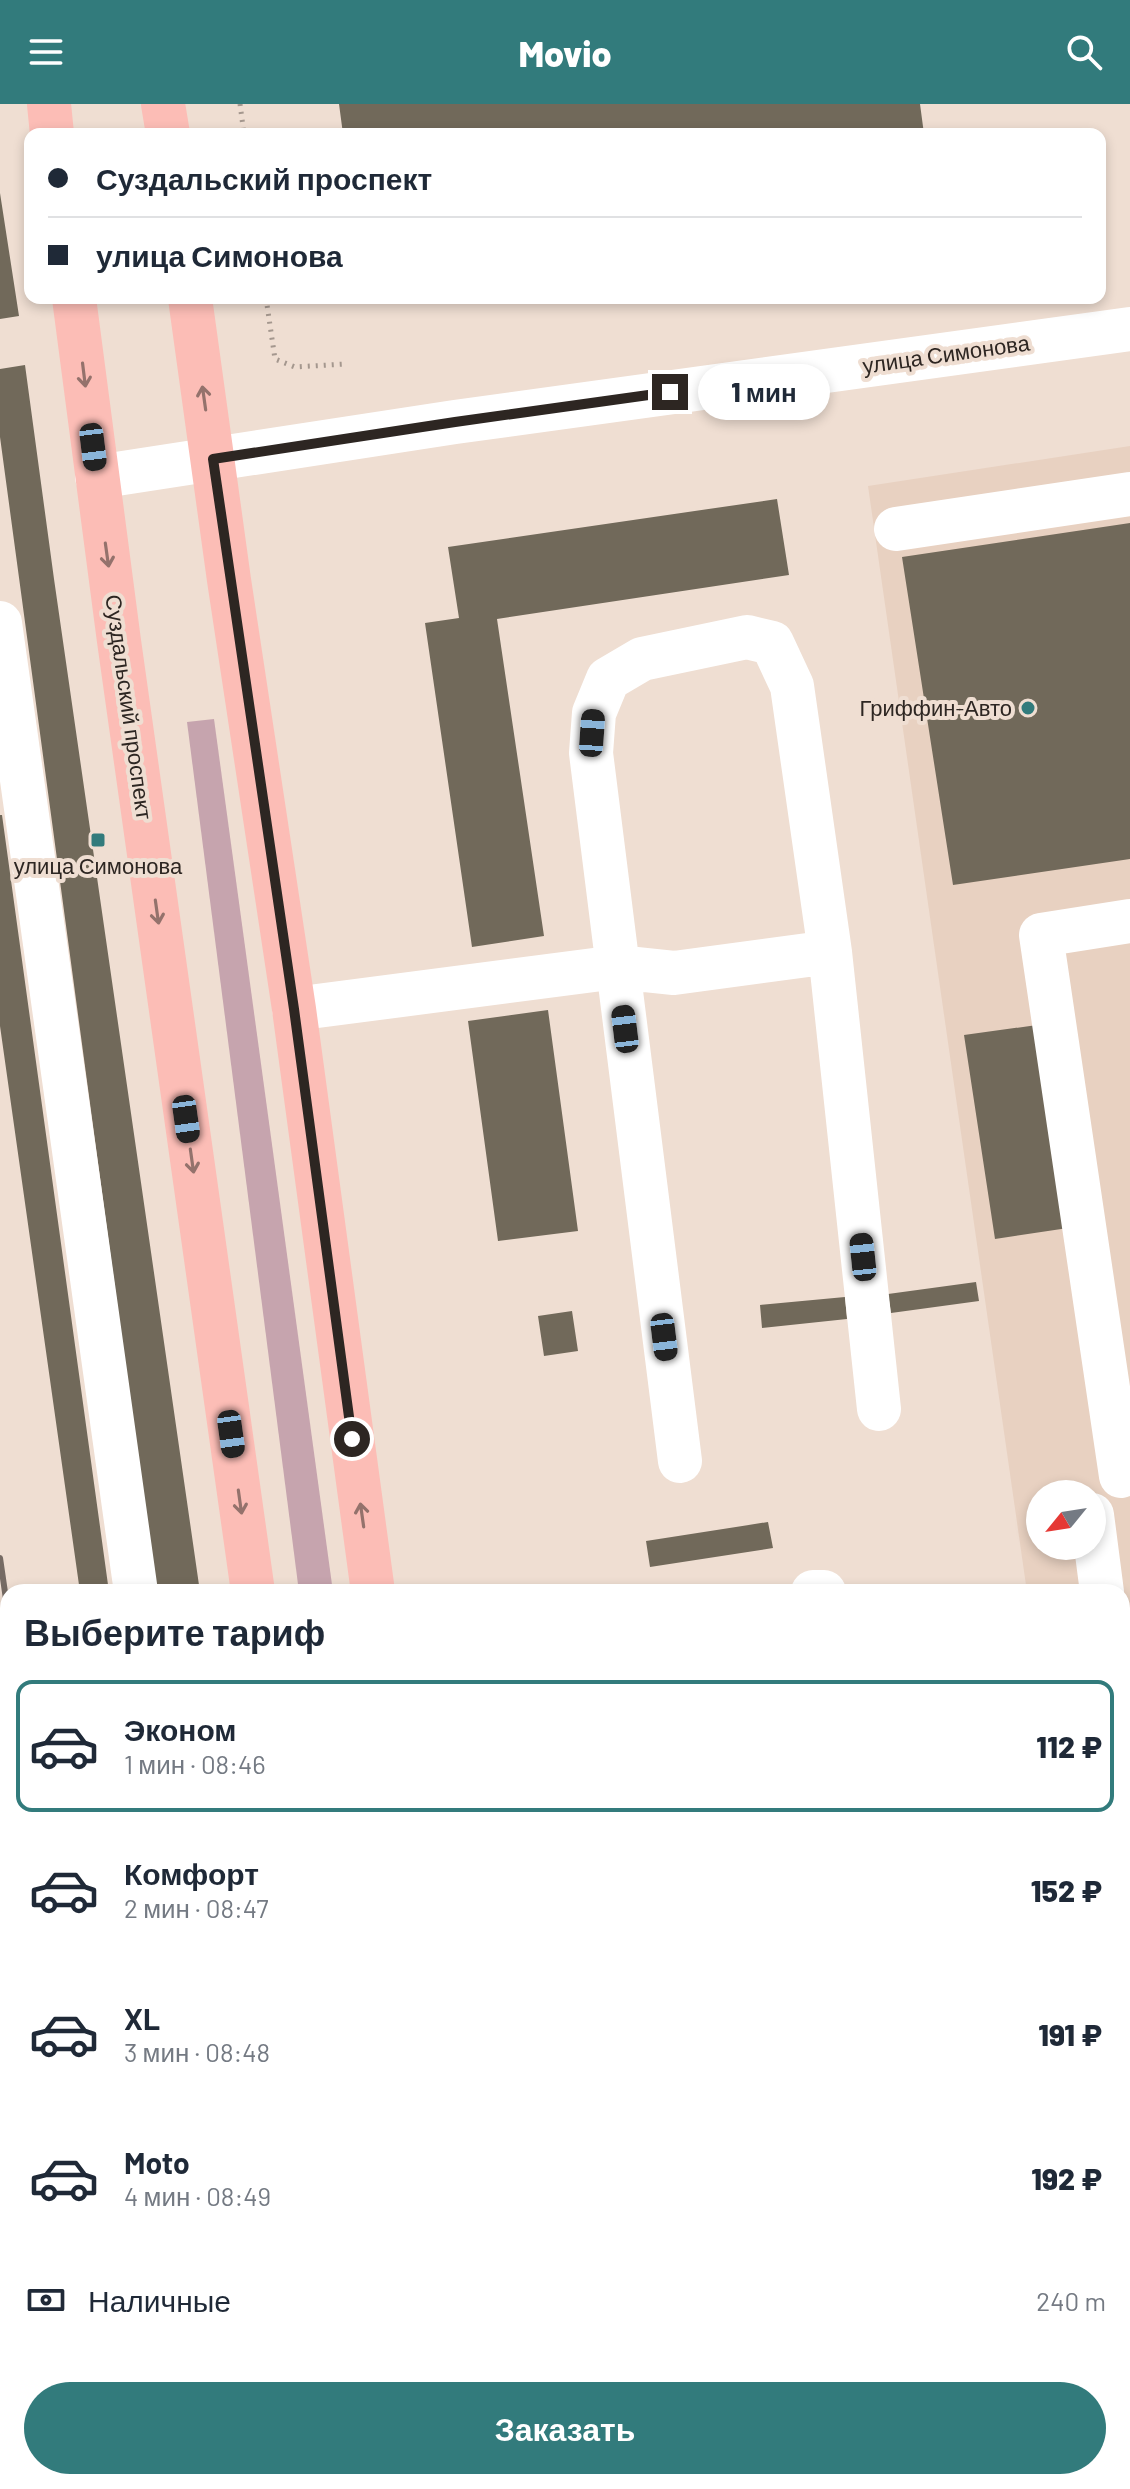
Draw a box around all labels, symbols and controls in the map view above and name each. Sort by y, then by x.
icon: menu [24,30,68,74]
icon: search [1062,30,1106,74]
text: Movio [518,31,612,74]
text: Суздальский проспект [96,160,432,196]
text: улица Симонова [96,237,343,273]
street label: улица Симонова [861,328,1032,379]
one-way arrow [76,361,91,388]
callout: 1 мин [698,364,830,420]
route end [652,374,688,410]
text: 1 мин [731,376,797,407]
one-way arrow [196,386,211,411]
car [78,422,108,472]
one-way arrow [100,541,115,567]
street label: Суздальский проспект [100,593,159,821]
place label: Гриффин-Авто [860,694,1012,721]
marker: Гриффин-Авто [1019,699,1037,717]
car [578,708,606,758]
marker: улица Симонова [89,831,107,849]
place label: улица Симонова [14,852,183,879]
one-way arrow [150,899,165,924]
car [610,1004,640,1054]
car [171,1094,201,1144]
one-way arrow [185,1148,200,1173]
car [849,1232,877,1282]
car [649,1312,679,1362]
car [216,1409,246,1459]
route start [334,1421,370,1457]
north arrow [1026,1480,1106,1560]
map controls [1026,1480,1106,1560]
one-way arrow [233,1489,248,1514]
one-way arrow [354,1503,369,1528]
text: Выберите тариф [24,1610,325,1653]
icon: car [28,1710,100,1782]
text: Эконом [124,1711,237,1747]
text: 112 ₽ [1036,1728,1102,1764]
text: 1 мин · 08:46 [124,1748,266,1779]
icon: car [28,1854,100,1926]
text: Комфорт [124,1855,259,1891]
text: 152 ₽ [1031,1872,1102,1908]
text: 2 мин · 08:47 [124,1892,269,1923]
icon: car [28,1998,100,2070]
text: XL [124,2000,160,2036]
text: 191 ₽ [1038,2016,1102,2052]
text: 3 мин · 08:48 [124,2036,270,2067]
icon: car [28,2142,100,2214]
text: Moto [124,2144,190,2180]
text: 192 ₽ [1031,2160,1102,2196]
text: 4 мин · 08:49 [124,2180,271,2211]
icon: cash [24,2278,68,2322]
text: Наличные [88,2282,231,2318]
text: 240 m [1036,2285,1106,2316]
button: Заказать [24,2382,1106,2474]

